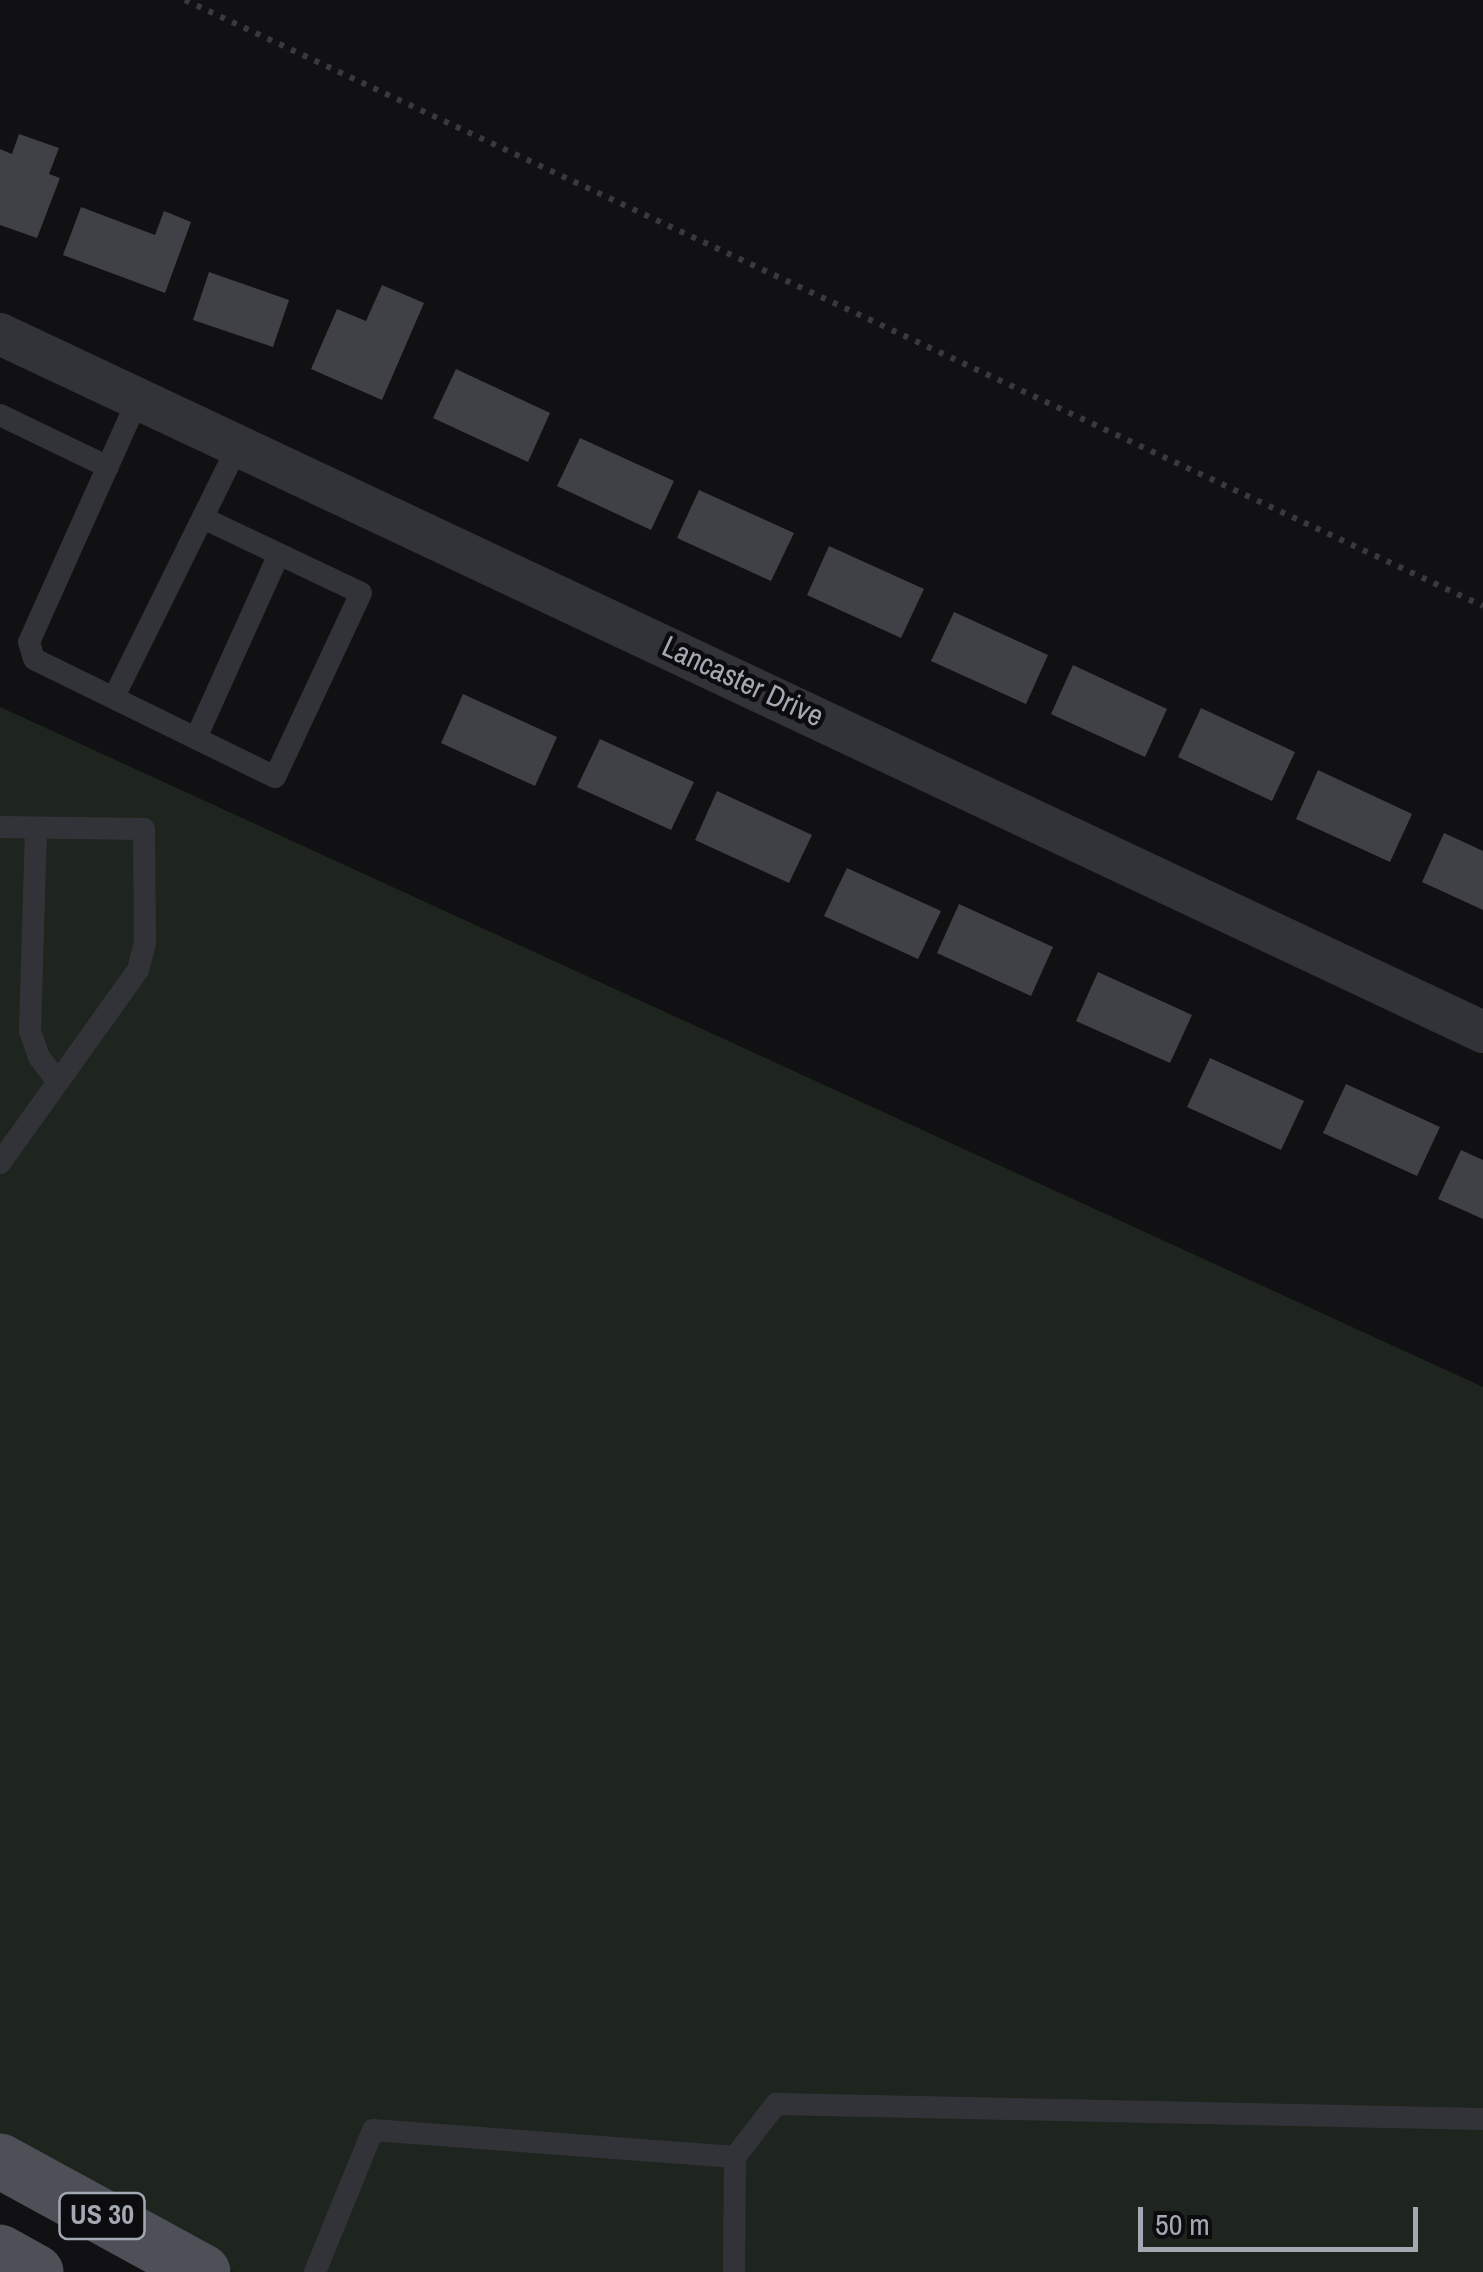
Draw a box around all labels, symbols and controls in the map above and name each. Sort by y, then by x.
street label: Lancaster Drive [656,630,828,736]
scale bar [1143,2187,1423,2249]
road number: US 30 [59,2193,144,2239]
text: 50 m [1155,2204,1210,2244]

